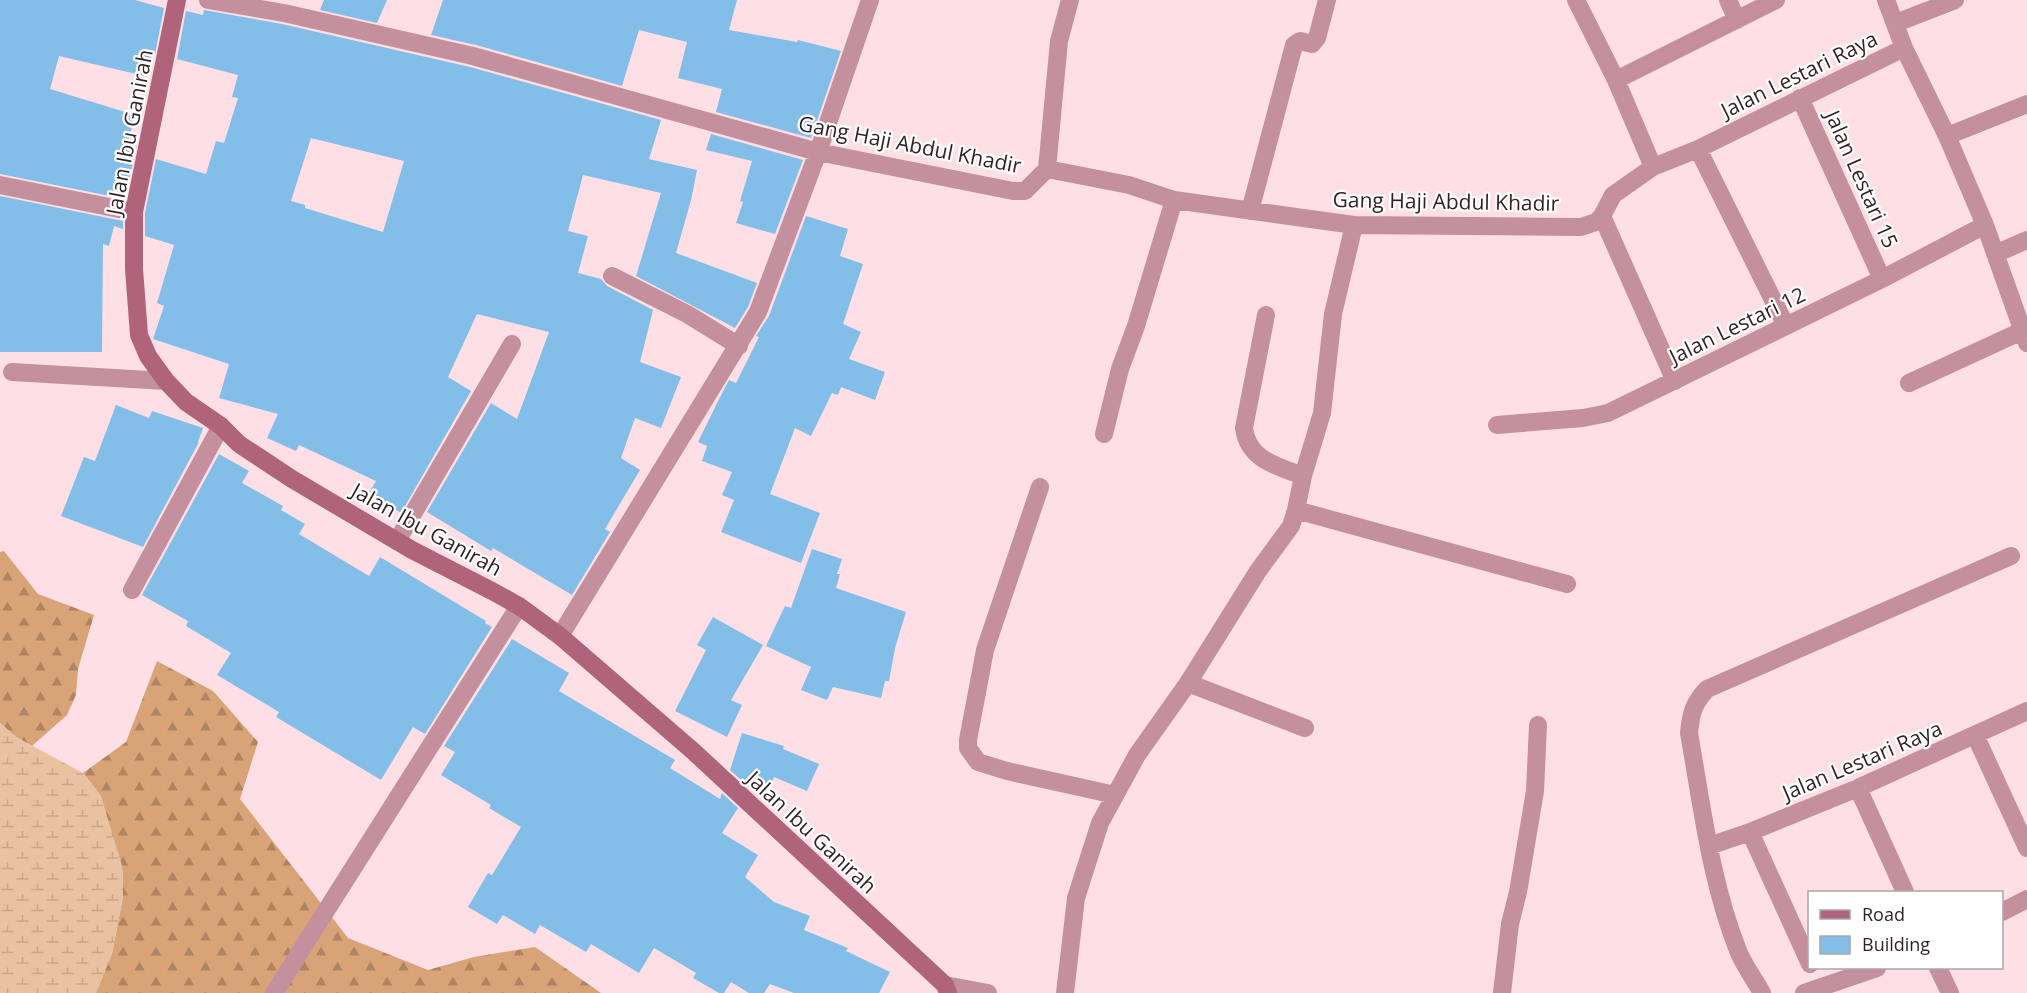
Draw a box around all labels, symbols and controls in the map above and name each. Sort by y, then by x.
street label: Jalan Lestari Raya [1714,24,1882,125]
street label: Jalan Ibu Ganirah [99,47,159,219]
street label: Jalan Lestari 15 [1818,104,1905,252]
street label: Gang Haji Abdul Khadir [796,109,1024,179]
street label: Gang Haji Abdul Khadir [1332,185,1560,217]
street label: Jalan Lestari 12 [1663,280,1810,371]
street label: Jalan Ibu Ganirah [345,475,507,582]
street label: Jalan Lestari Raya [1776,714,1946,807]
street label: Jalan Ibu Ganirah [740,763,883,900]
legend [1808,891,2003,969]
text: Road [1862,902,1905,926]
text: Building [1862,932,1930,956]

